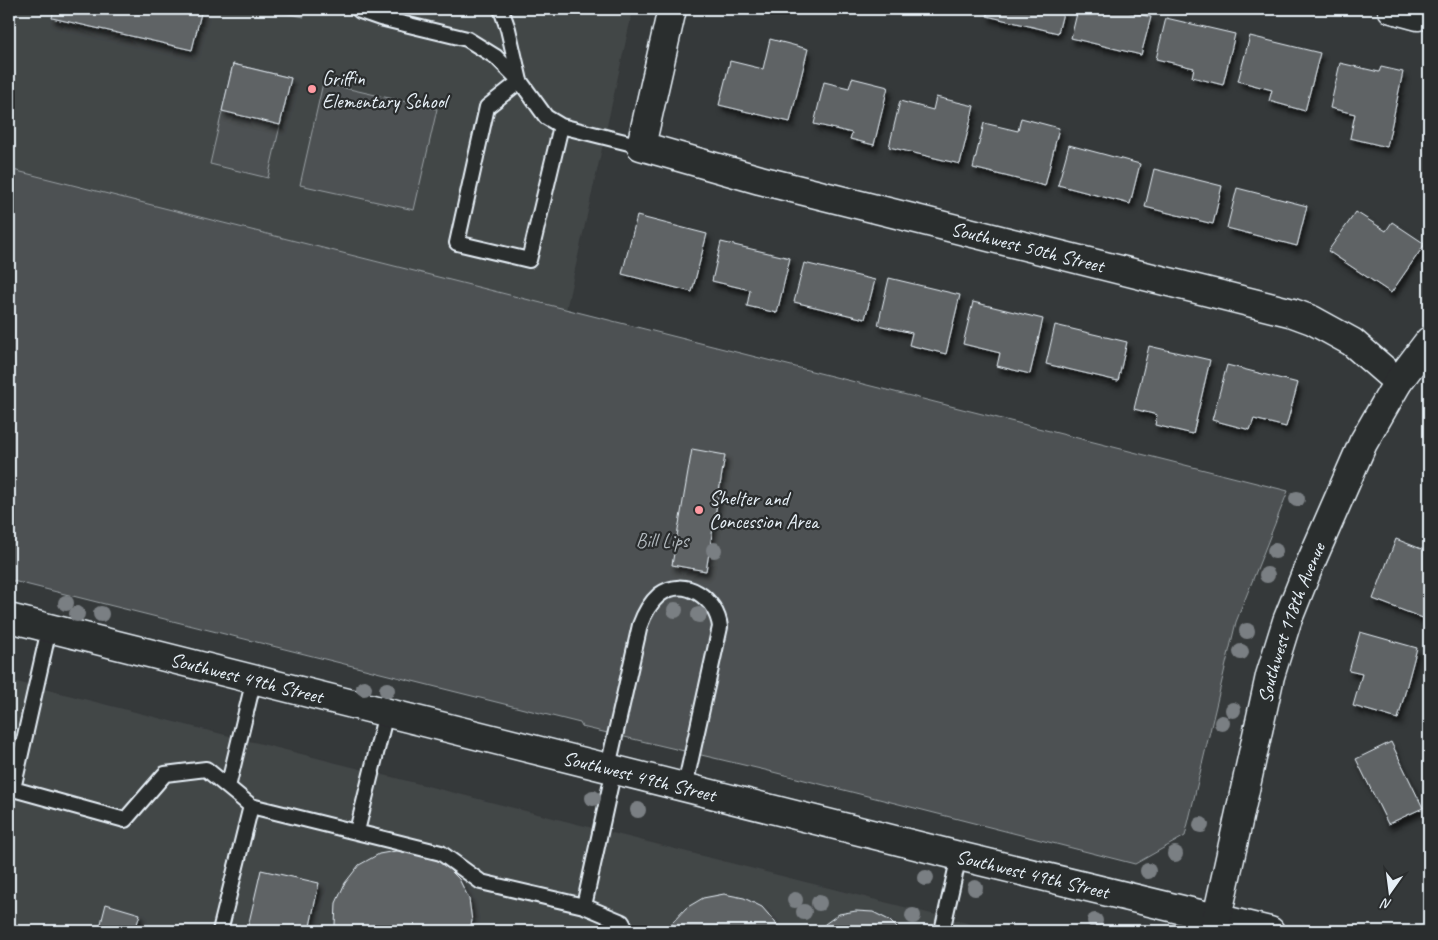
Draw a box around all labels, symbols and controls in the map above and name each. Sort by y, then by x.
place label: Griffin Elementary School [322,66,450,114]
marker: Griffin Elementary School [306,83,318,95]
street label: Southwest 50th Street [949,216,1109,278]
place label: Shelter and Concession Area [709,486,820,534]
marker: Shelter and Concession Area [693,504,705,516]
park label: Bill Lips [636,528,690,553]
street label: Southwest 118th Avenue [1252,537,1331,705]
street label: Southwest 49th Street [168,646,328,709]
street label: Southwest 49th Street [561,745,721,808]
street label: Southwest 49th Street [953,843,1114,905]
north arrow [1366,868,1416,918]
text: N [1378,894,1393,913]

